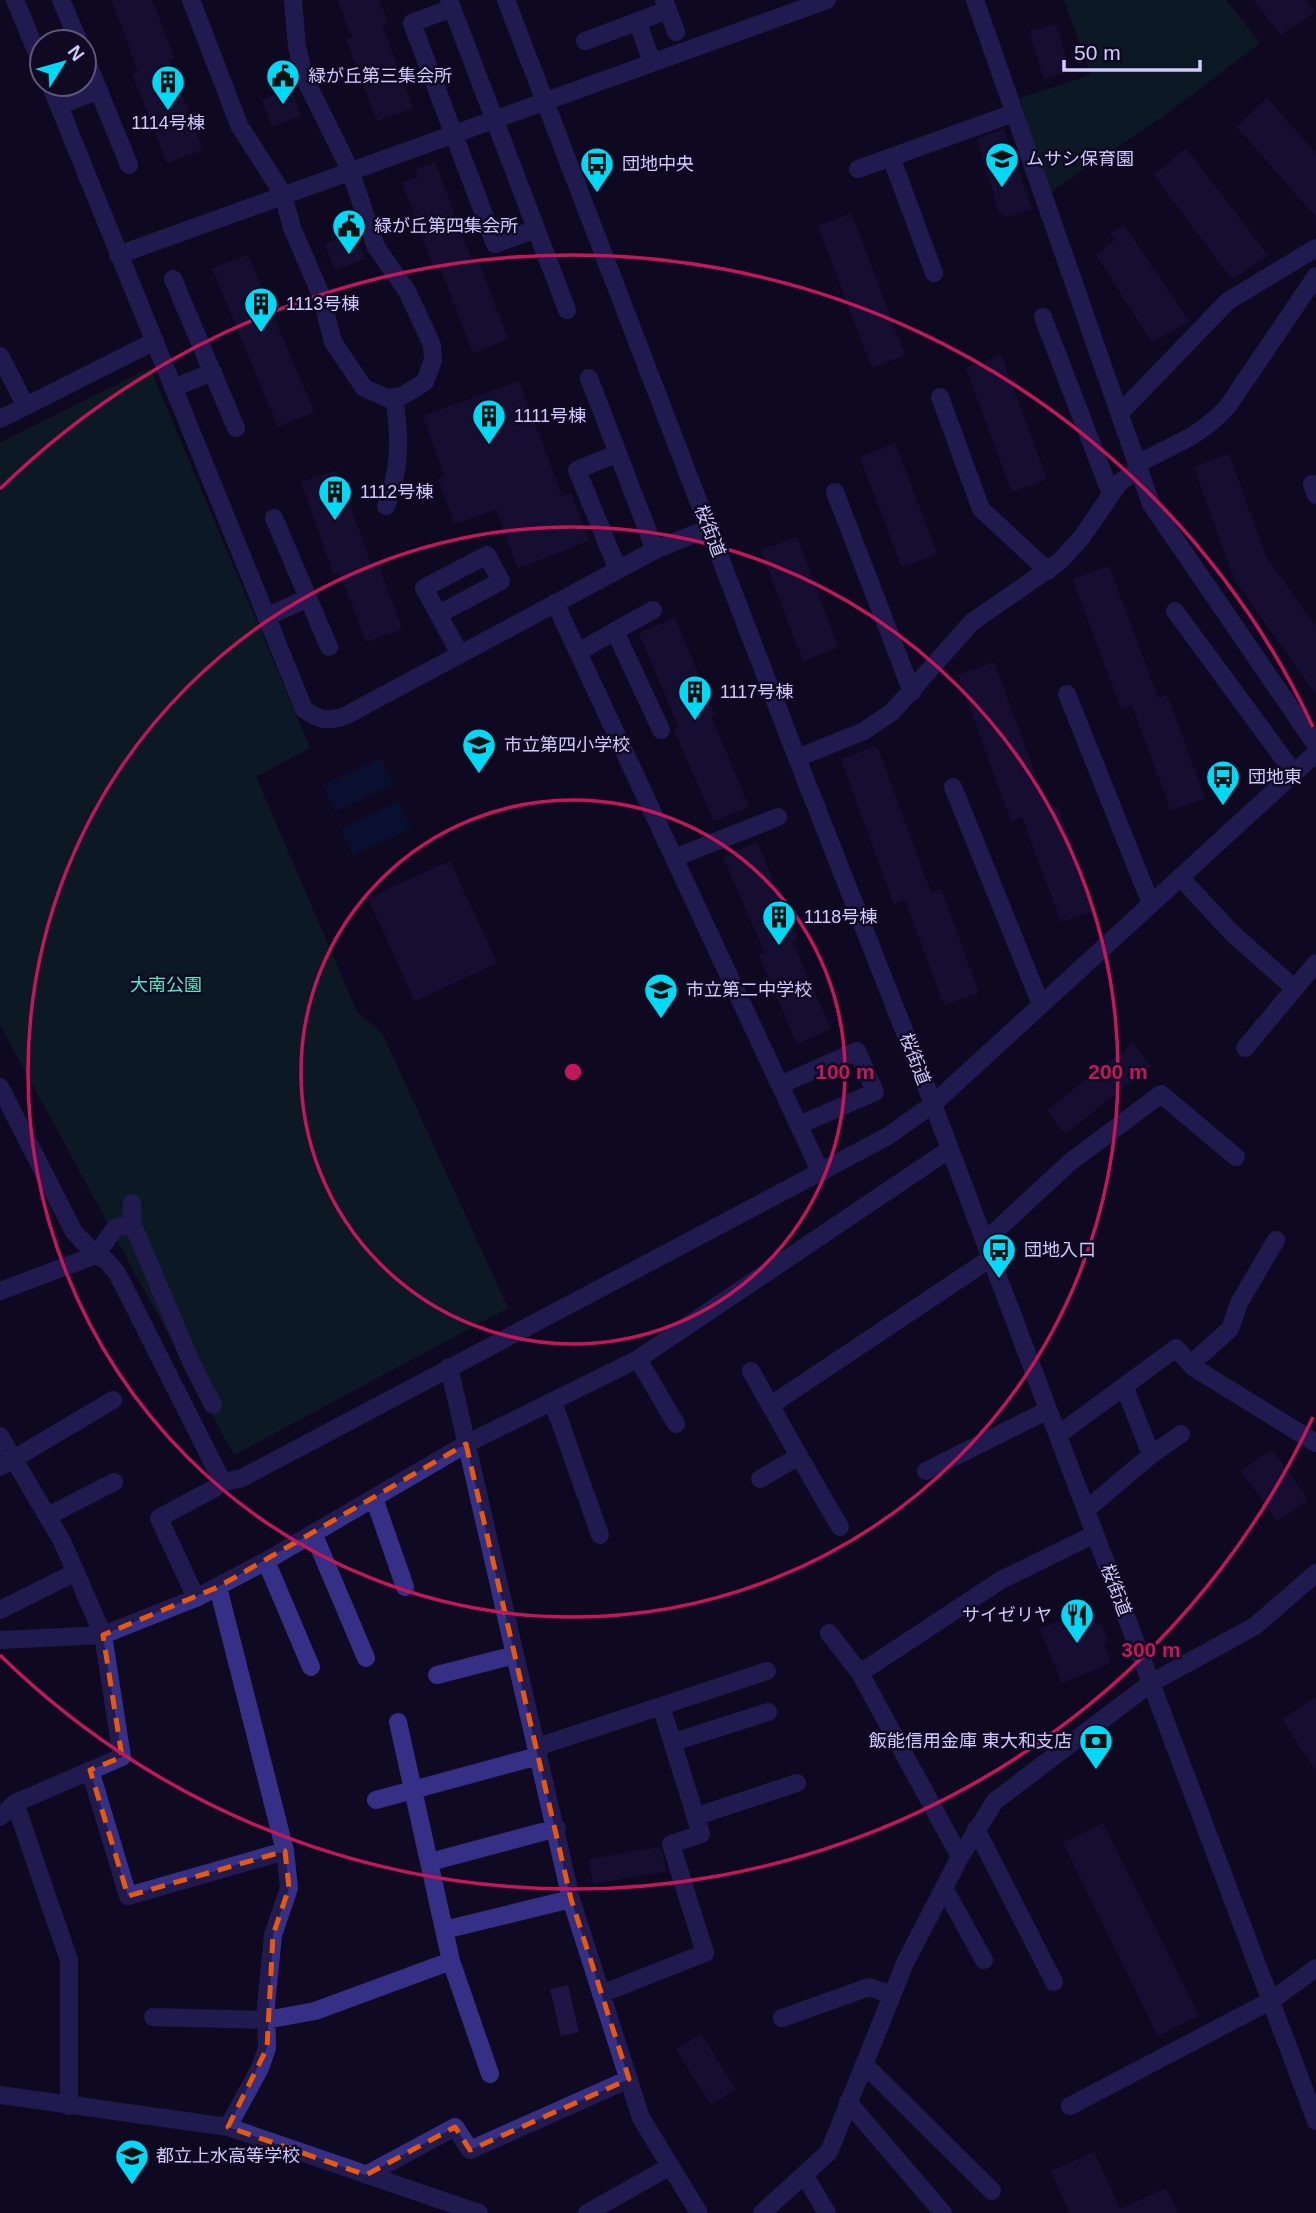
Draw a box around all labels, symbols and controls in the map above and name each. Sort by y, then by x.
north arrow [28,28,98,98]
scale bar [1064,28,1200,72]
text: N [64,41,89,65]
text: 50 m [1074,41,1121,64]
public building icon: 緑が丘第三集会所 [264,57,302,106]
building icon: 1114号棟 [149,63,187,112]
place label: 緑が丘第三集会所 [308,66,452,86]
place label: 1114号棟 [131,113,205,133]
school or university icon: ムサシ保育園 [983,140,1021,189]
bus stop icon: 団地中央 [578,145,616,194]
place label: ムサシ保育園 [1026,149,1134,169]
place label: 団地中央 [622,154,694,174]
public building icon: 緑が丘第四集会所 [330,207,368,256]
place label: 緑が丘第四集会所 [374,216,518,236]
building icon: 1113号棟 [242,285,280,334]
place label: 1113号棟 [286,294,359,314]
building icon: 1111号棟 [470,397,508,446]
place label: 1111号棟 [514,406,586,426]
building icon: 1112号棟 [316,473,354,522]
place label: 1112号棟 [360,482,433,502]
street label: 桜街道 [691,502,729,560]
building icon: 1117号棟 [676,673,714,722]
place label: 1117号棟 [720,682,793,702]
school or university icon: 市立第四小学校 [460,726,498,775]
place label: 市立第四小学校 [504,735,630,755]
bus stop icon: 団地東 [1204,758,1242,807]
place label: 団地東 [1248,767,1302,787]
building icon: 1118号棟 [760,898,798,947]
place label: 1118号棟 [804,907,877,927]
school or university icon: 市立第二中学校 [642,971,680,1020]
park label: 大南公園 [130,975,202,995]
place label: 市立第二中学校 [686,980,812,1000]
street label: 桜街道 [896,1030,934,1088]
centre of rings [561,1060,585,1084]
text: 100 m [815,1060,875,1083]
text: 200 m [1088,1060,1148,1083]
bus stop icon: 団地入口 [980,1231,1018,1280]
place label: 団地入口 [1024,1240,1096,1260]
street label: 桜街道 [1097,1561,1135,1619]
restaurant icon: サイゼリヤ [1058,1596,1096,1645]
place label: サイゼリヤ [962,1605,1052,1625]
text: 300 m [1121,1638,1181,1661]
bank icon: 飯能信用金庫 東大和支店 [1077,1722,1115,1771]
place label: 飯能信用金庫 東大和支店 [869,1731,1072,1751]
school or university icon: 都立上水高等学校 [113,2137,151,2186]
place label: 都立上水高等学校 [156,2146,300,2166]

